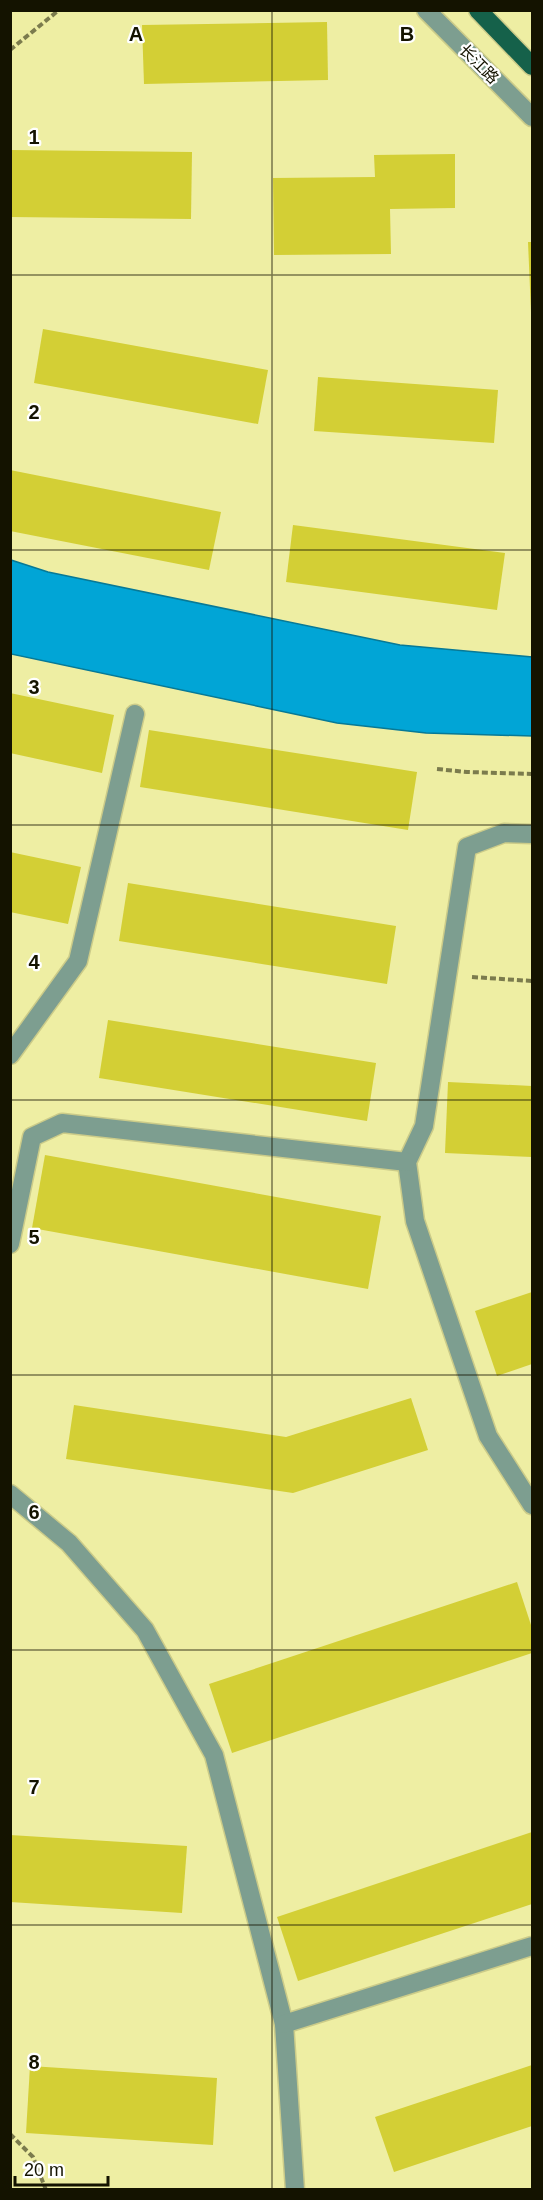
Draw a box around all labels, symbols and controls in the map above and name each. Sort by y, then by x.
text: A [129,23,143,45]
text: B [400,23,414,45]
street label: 长江路 [456,41,502,87]
text: 1 [28,126,40,148]
text: 2 [28,401,40,423]
text: 3 [28,676,40,698]
text: 4 [28,951,40,973]
text: 5 [28,1226,40,1248]
text: 6 [28,1501,40,1523]
text: 7 [28,1776,40,1798]
text: 8 [28,2051,40,2073]
scale bar [15,2149,108,2187]
text: 20 m [24,2160,64,2180]

